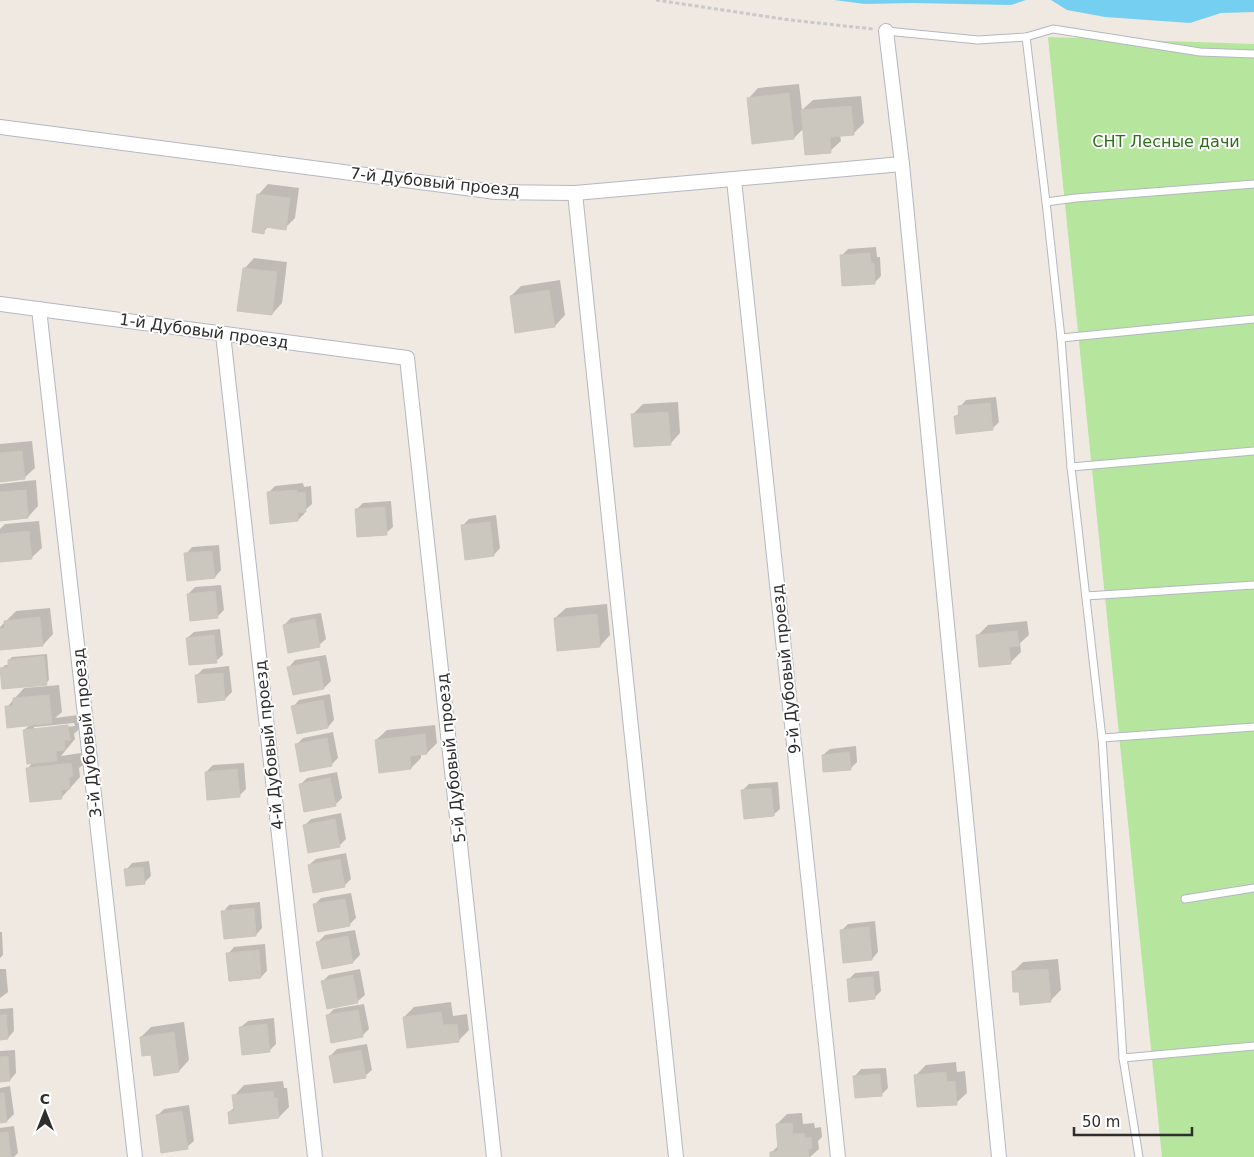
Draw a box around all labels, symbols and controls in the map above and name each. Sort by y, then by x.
park label: СНТ Лесные дачи [1092,132,1240,151]
street label: 7-й Дубовый проезд [349,164,521,200]
street label: 1-й Дубовый проезд [118,310,290,352]
street label: 9-й Дубовый проезд [768,583,804,755]
street label: 3-й Дубовый проезд [69,647,105,819]
street label: 4-й Дубовый проезд [251,659,287,831]
street label: 5-й Дубовый проезд [433,672,469,844]
north arrow [20,1087,70,1137]
text: С [40,1091,50,1107]
scale bar [1074,1104,1192,1136]
text: 50 m [1082,1113,1120,1131]

